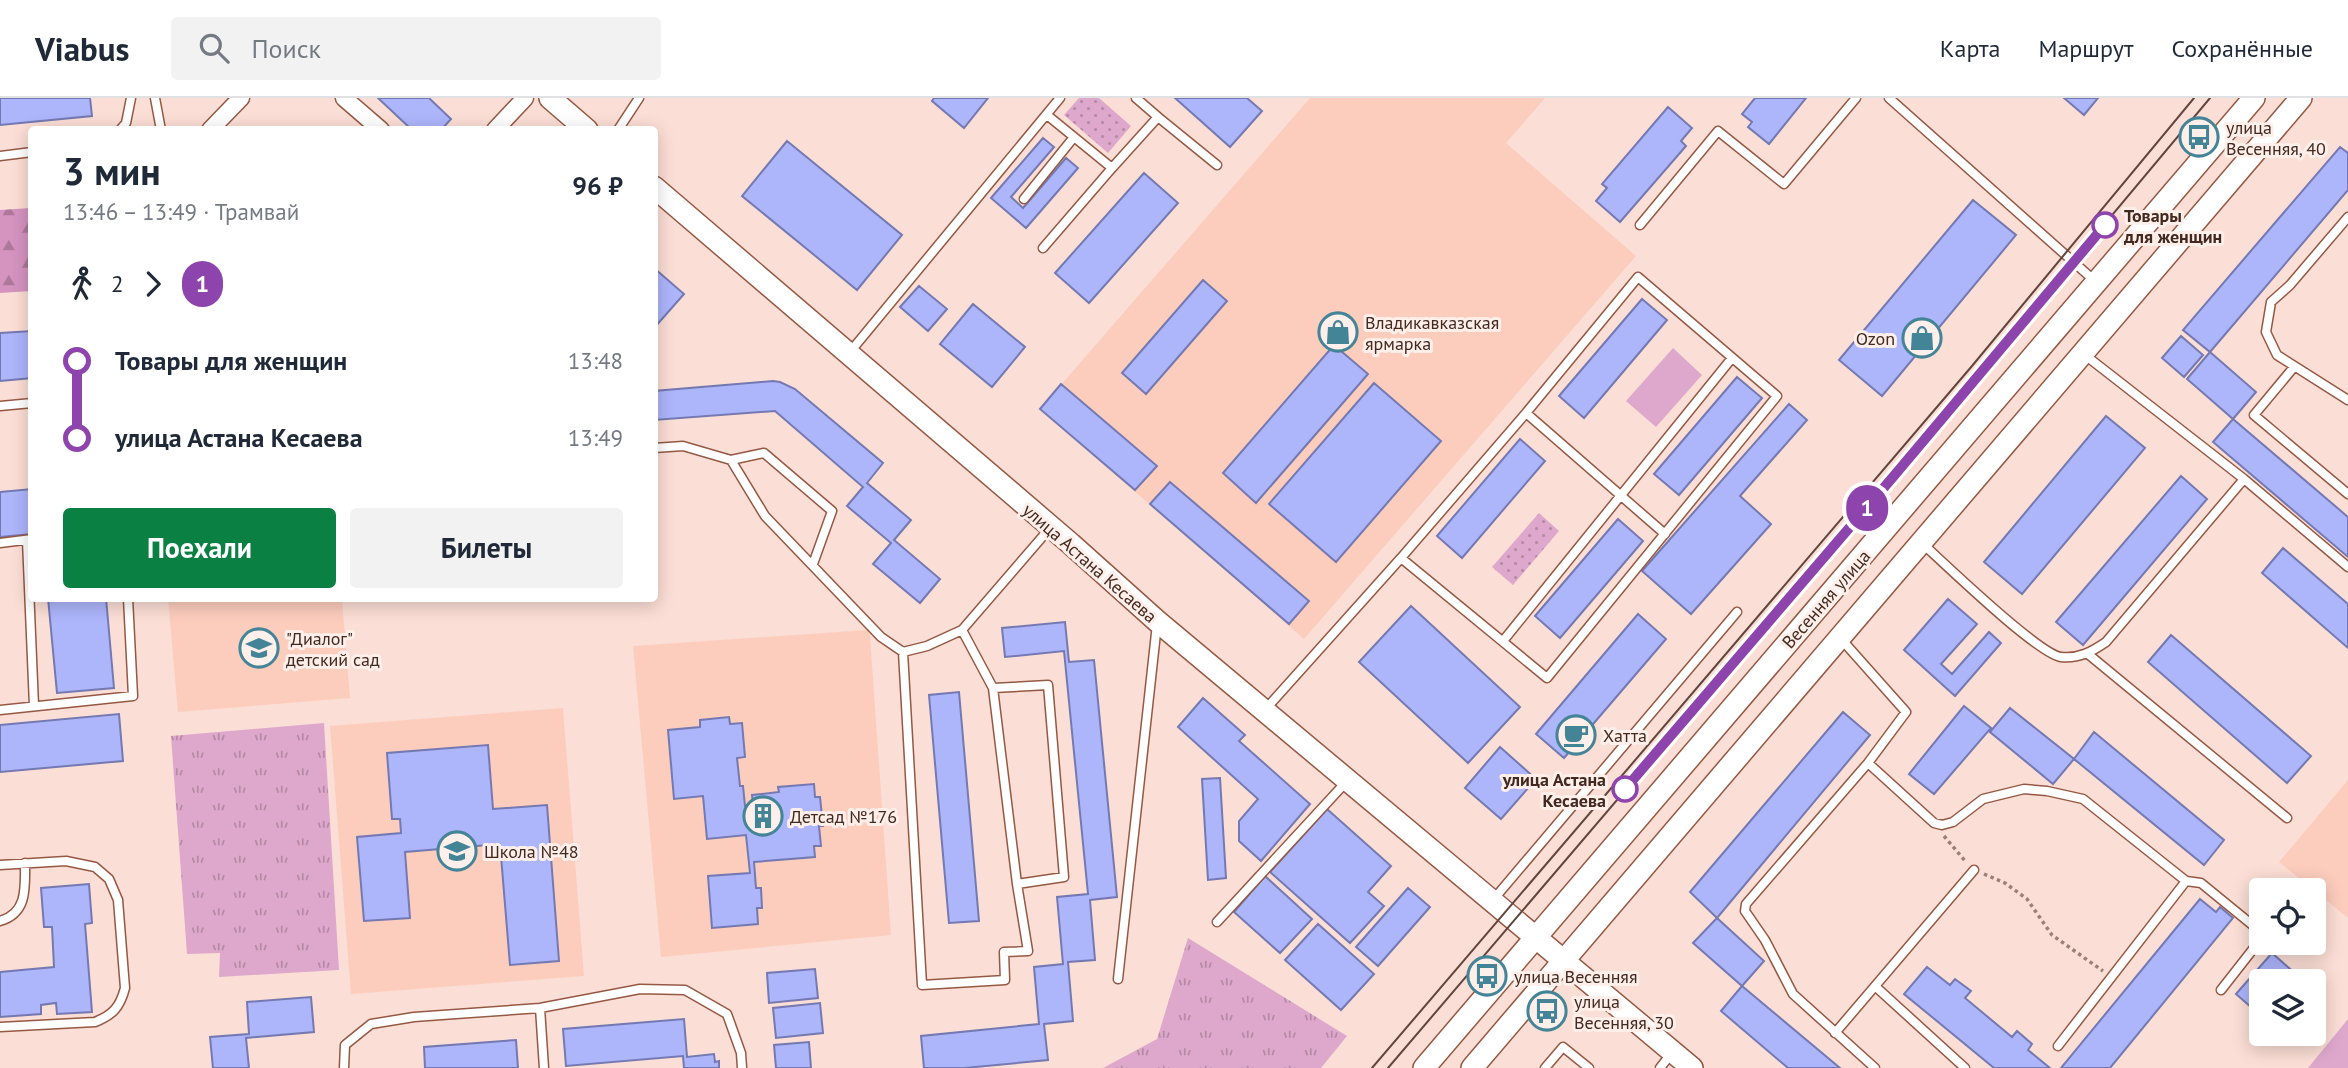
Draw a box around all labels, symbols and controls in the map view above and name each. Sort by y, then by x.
search box [171,17,661,80]
text: Viabus [35,27,129,70]
icon: search [195,29,233,67]
text: Поиск [251,32,321,65]
text: Карта [1940,33,2000,64]
text: Маршрут [2038,33,2133,64]
text: Сохранённые [2171,33,2313,64]
bus stop icon: улица Весенняя, 40 [2178,116,2220,158]
place label: улица Весенняя, 40 [2226,116,2326,160]
text: 3 мин [63,146,161,195]
text: 96 ₽ [572,169,623,202]
text: 13:46 – 13:49 · Трамвай [63,197,299,226]
place label: Товары для женщин [2123,204,2222,248]
marker: Товары для женщин [2092,212,2118,238]
icon: walk [63,265,101,303]
icon: forward [134,265,172,303]
text: 1 [196,268,209,299]
text: 2 [111,269,124,298]
shop icon: Владикавказская ярмарка [1317,311,1359,353]
place label: Владикавказская ярмарка [1365,311,1499,355]
shop icon: Ozon [1901,317,1943,359]
place label: Ozon [1856,327,1895,350]
text: Товары для женщин [115,344,347,377]
text: 13:48 [568,346,623,375]
text: улица Астана Кесаева [115,421,363,454]
text: 13:49 [568,423,623,452]
line badge: 1 [1844,485,1890,531]
text: 1 [1860,492,1874,523]
street label: улица Астана Кесаева [1018,498,1162,628]
button: Поехали [63,508,336,588]
button: Билеты [350,508,623,588]
street label: Весенняя улица [1777,545,1875,653]
school or university icon: "Диалог" детский сад [238,627,280,669]
place label: "Диалог" детский сад [286,627,380,671]
cafe icon: Хатта [1555,714,1597,756]
place label: Хатта [1603,724,1647,747]
place label: улица Астана Кесаева [1502,768,1606,812]
marker: улица Астана Кесаева [1612,776,1638,802]
building icon: Детсад №176 [742,795,784,837]
place label: Детсад №176 [790,805,897,828]
school or university icon: Школа №48 [436,830,478,872]
place label: Школа №48 [484,840,579,863]
map controls [2249,878,2326,1046]
button: locate [2249,878,2326,955]
bus stop icon: улица Весенняя [1466,955,1508,997]
place label: улица Весенняя [1514,965,1637,988]
button: layers [2249,969,2326,1046]
bus stop icon: улица Весенняя, 30 [1526,990,1568,1032]
place label: улица Весенняя, 30 [1574,990,1674,1034]

